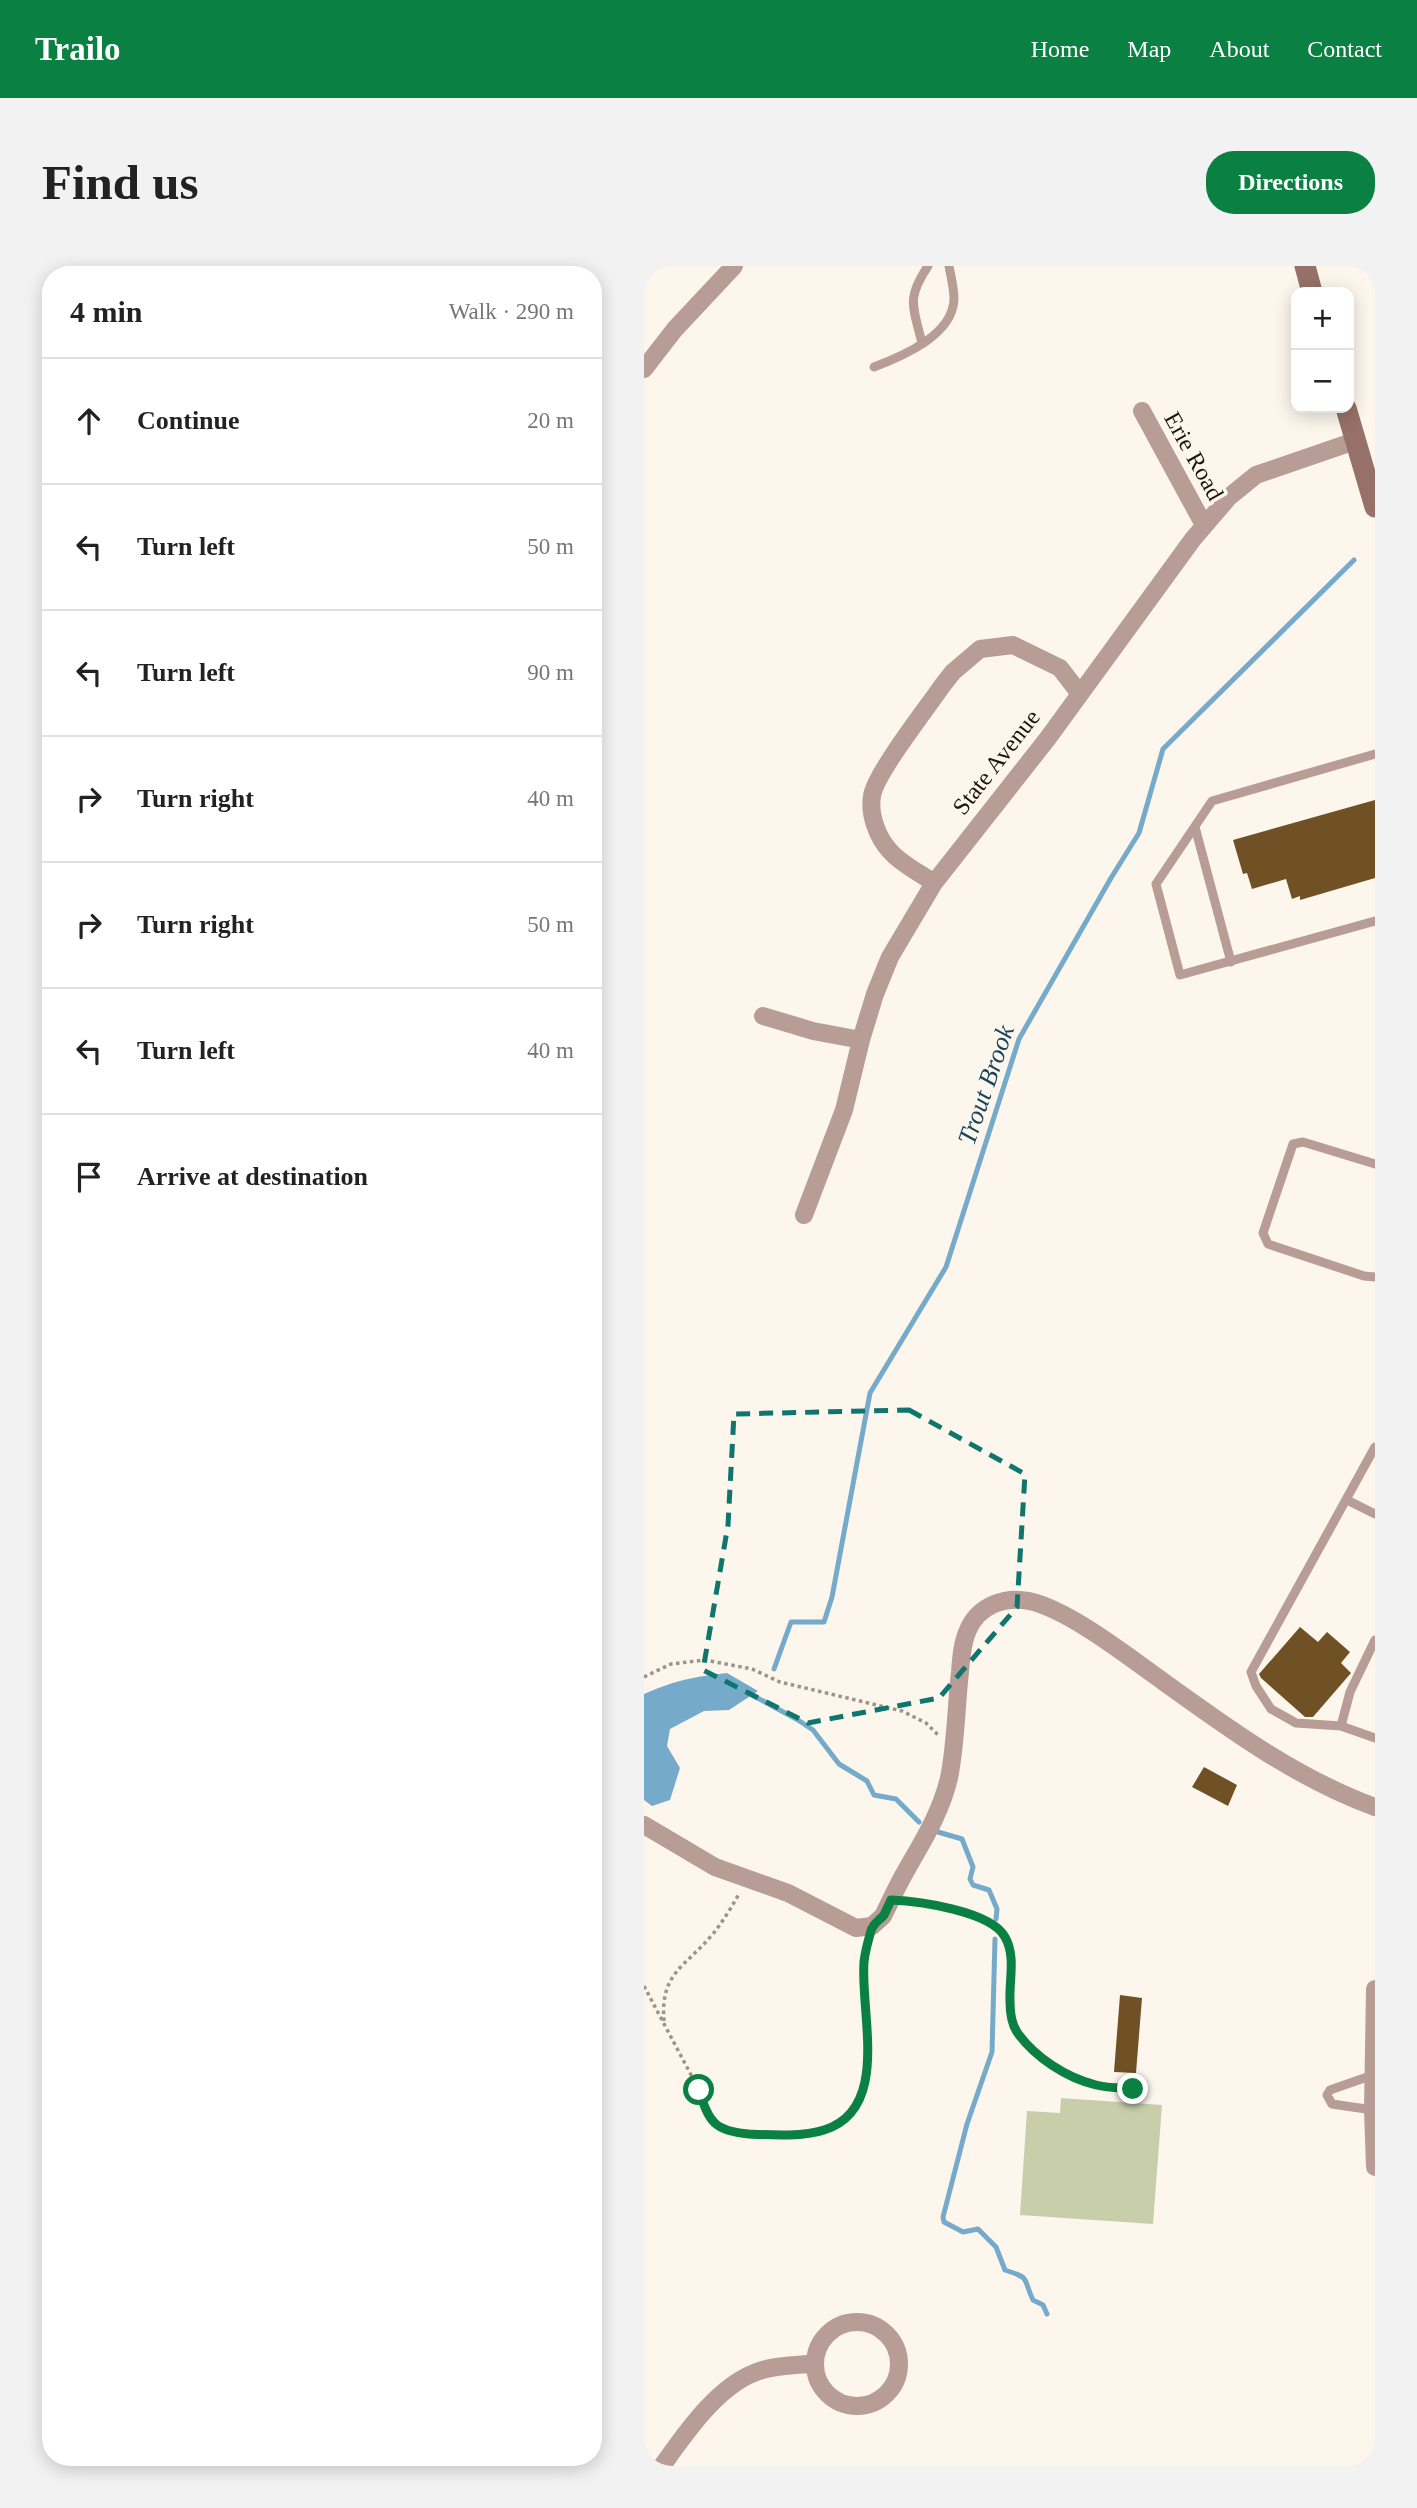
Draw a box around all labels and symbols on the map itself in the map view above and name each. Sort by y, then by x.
street label: Erie Road [1159,407,1229,505]
street label: State Avenue [947,705,1045,819]
water label: Trout Brook [952,1021,1020,1149]
route end [1117,2073,1148,2104]
route start [683,2074,714,2105]

